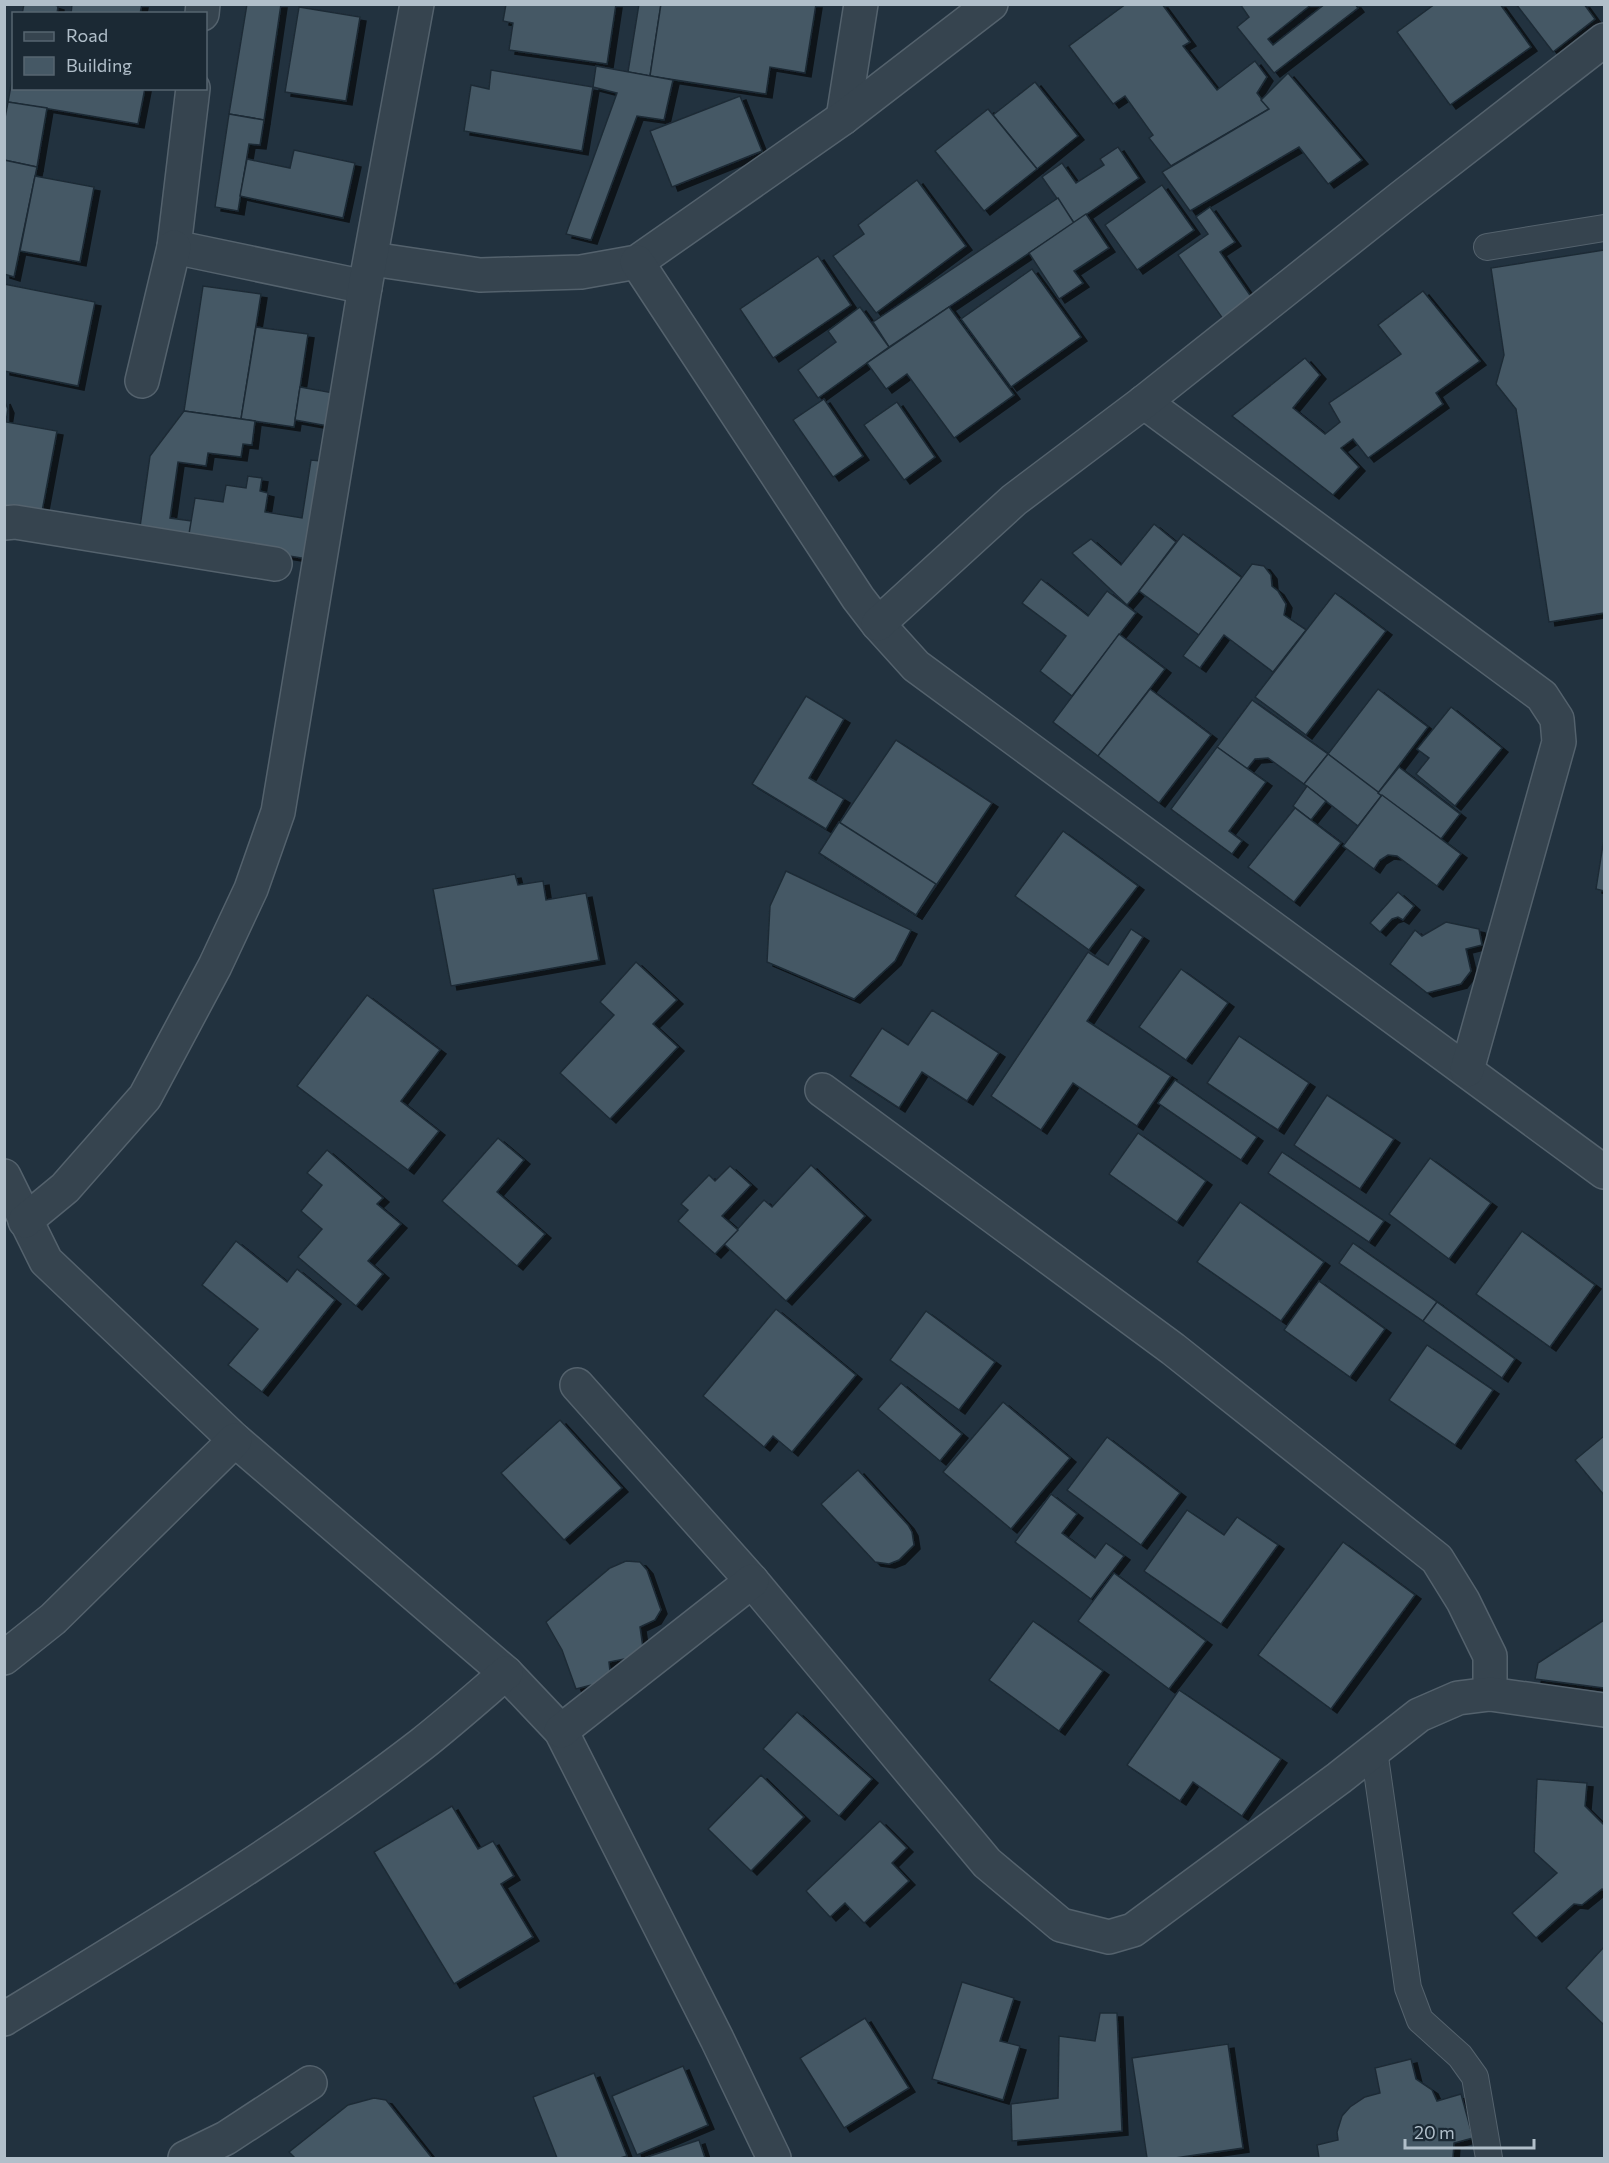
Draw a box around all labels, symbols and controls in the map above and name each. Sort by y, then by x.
legend [12,12,207,90]
text: Road [66,24,108,46]
text: Building [66,54,132,76]
scale bar [1405,2112,1534,2150]
text: 20 m [1414,2121,1455,2143]

